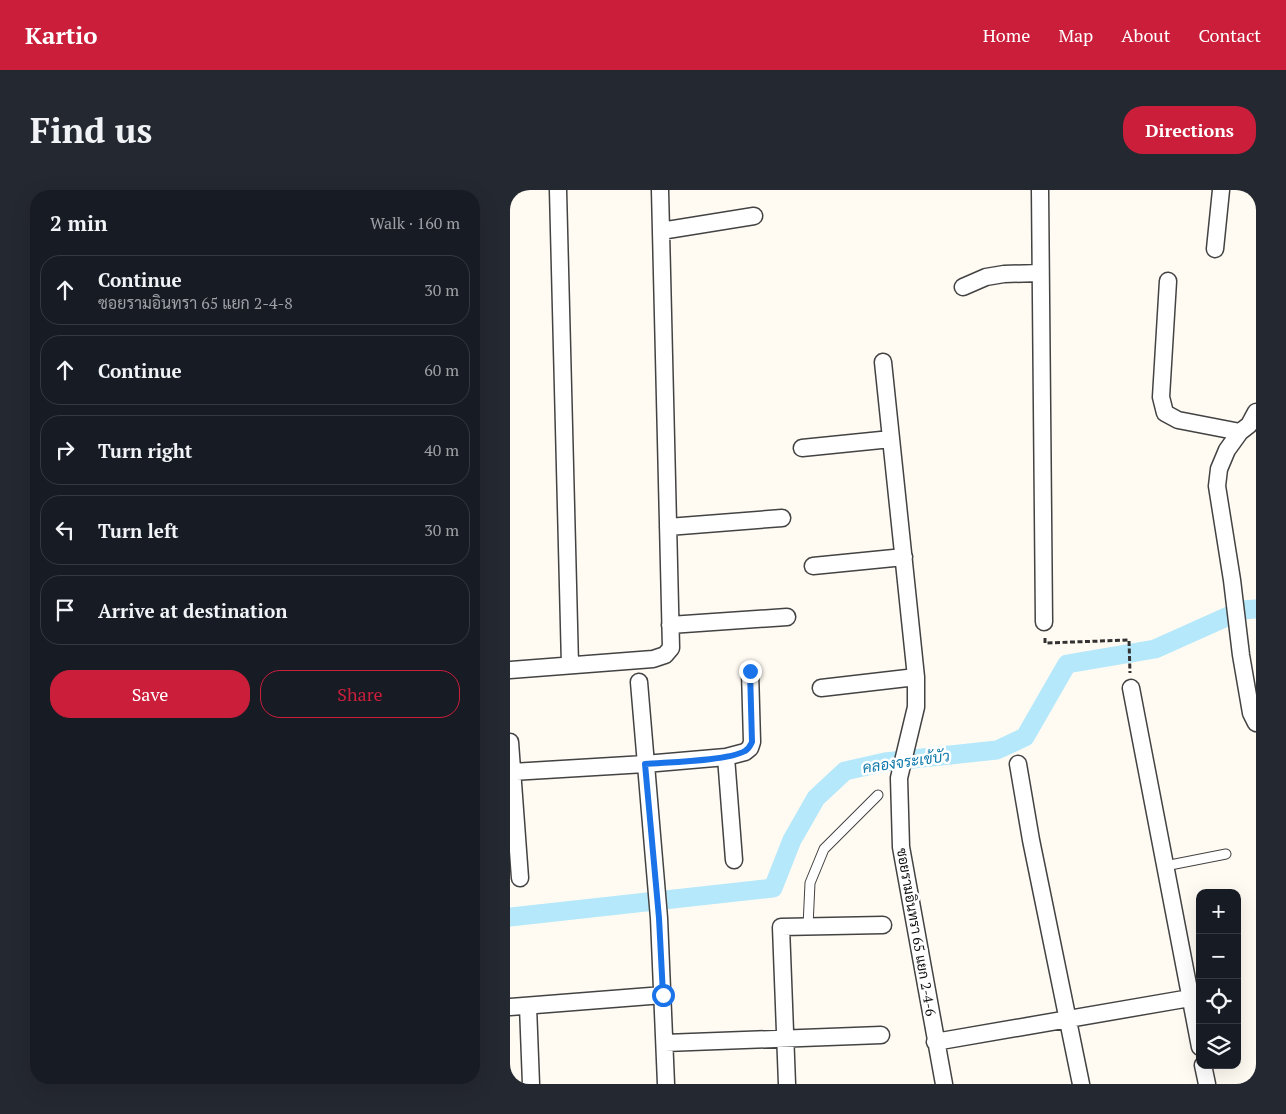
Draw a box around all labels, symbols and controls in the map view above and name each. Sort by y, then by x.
text: Kartio [25,19,98,51]
text: Home [983,23,1030,47]
text: Map [1058,23,1093,47]
text: About [1121,23,1170,47]
text: Contact [1198,23,1261,47]
button: Directions [1123,106,1256,154]
text: Find us [30,107,152,153]
text: 2 min [50,209,107,237]
text: Walk · 160 m [370,212,460,234]
text: Continue [98,267,182,292]
icon: ahead [51,276,79,304]
text: 30 m [424,279,459,301]
text: ซอยรามอินทรา 65 แยก 2-4-8 [98,292,293,314]
icon: ahead [51,356,79,384]
text: Continue [98,358,182,383]
text: 60 m [424,359,459,381]
icon: right [51,436,79,464]
text: Turn right [98,438,192,463]
text: 40 m [424,439,459,461]
icon: left [51,516,79,544]
text: Turn left [98,518,179,543]
text: 30 m [424,519,459,541]
icon: arrive [51,596,79,624]
text: Arrive at destination [98,598,287,623]
route end [739,660,762,683]
button: Save [50,670,250,718]
button: Share [260,670,460,718]
water label: คลองจระเข้บัว [861,745,951,777]
street label: ซอยรามอินทรา 65 แยก 2-4-6 [893,846,941,1018]
map controls [1196,889,1241,1069]
button: + [1196,889,1241,934]
button: − [1196,934,1241,979]
button: locate [1196,979,1241,1024]
route start [652,984,675,1007]
button: layers [1196,1024,1241,1069]

